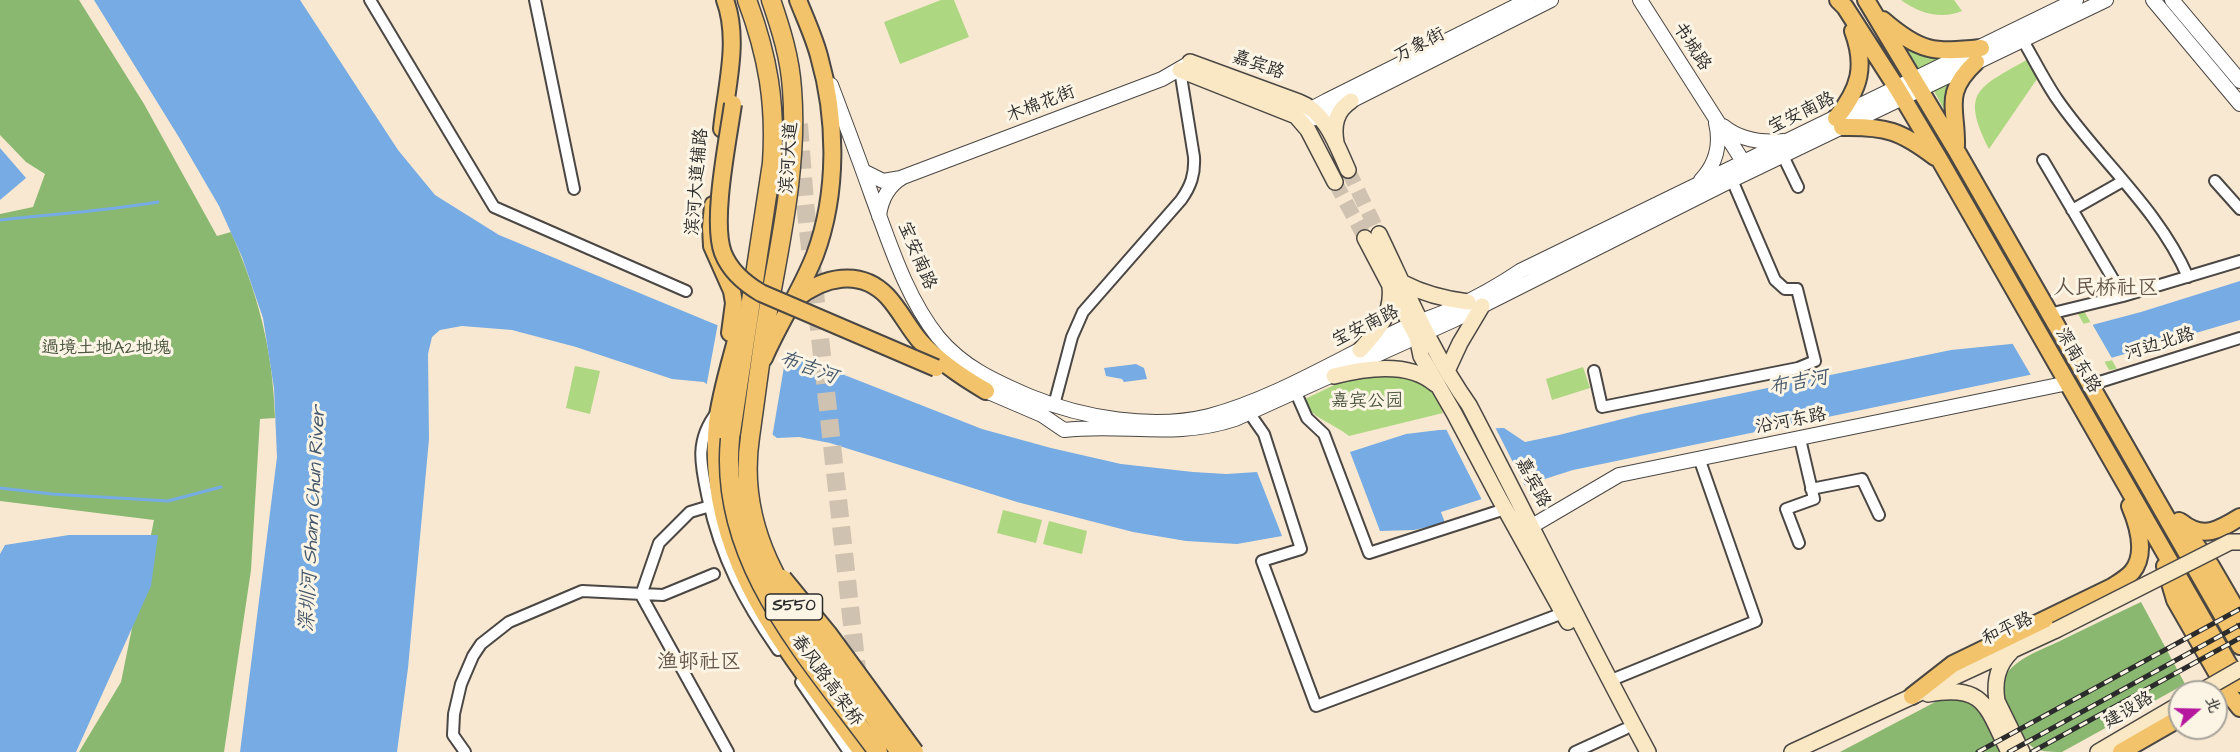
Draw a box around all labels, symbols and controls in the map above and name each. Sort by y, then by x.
street label: 书城路 [1667,18,1715,76]
street label: 万象街 [1391,24,1449,68]
street label: 嘉宾路 [1229,47,1287,85]
street label: 木棉花街 [1004,82,1078,128]
street label: 宝安南路 [1765,89,1839,139]
street label: 滨河大道 [777,121,803,195]
street label: 滨河大道辅路 [683,127,713,237]
street label: 宝安南路 [892,219,940,293]
district label: 人民桥社区 [2054,277,2158,303]
street label: 宝安南路 [1329,302,1403,352]
street label: 深南东路 [2050,324,2104,398]
street label: 河边北路 [2122,324,2198,366]
park label: 過境土地A2地塊 [41,338,171,360]
water label: 布吉河 [776,347,840,391]
water label: 布吉河 [1767,366,1831,402]
park label: 嘉宾公园 [1331,391,1403,413]
water label: 深圳河 Sham Chun River [296,405,332,633]
street label: 沿河东路 [1754,405,1828,439]
street label: 嘉宾路 [1510,454,1554,512]
road number: S550 [766,594,822,620]
street label: 和平路 [1979,609,2037,651]
street label: 春风路高架桥 [786,631,866,731]
district label: 渔邨社区 [657,651,741,677]
north arrow [2168,680,2228,740]
street label: 建设路 [2100,688,2158,734]
text: 北 [2200,693,2226,716]

